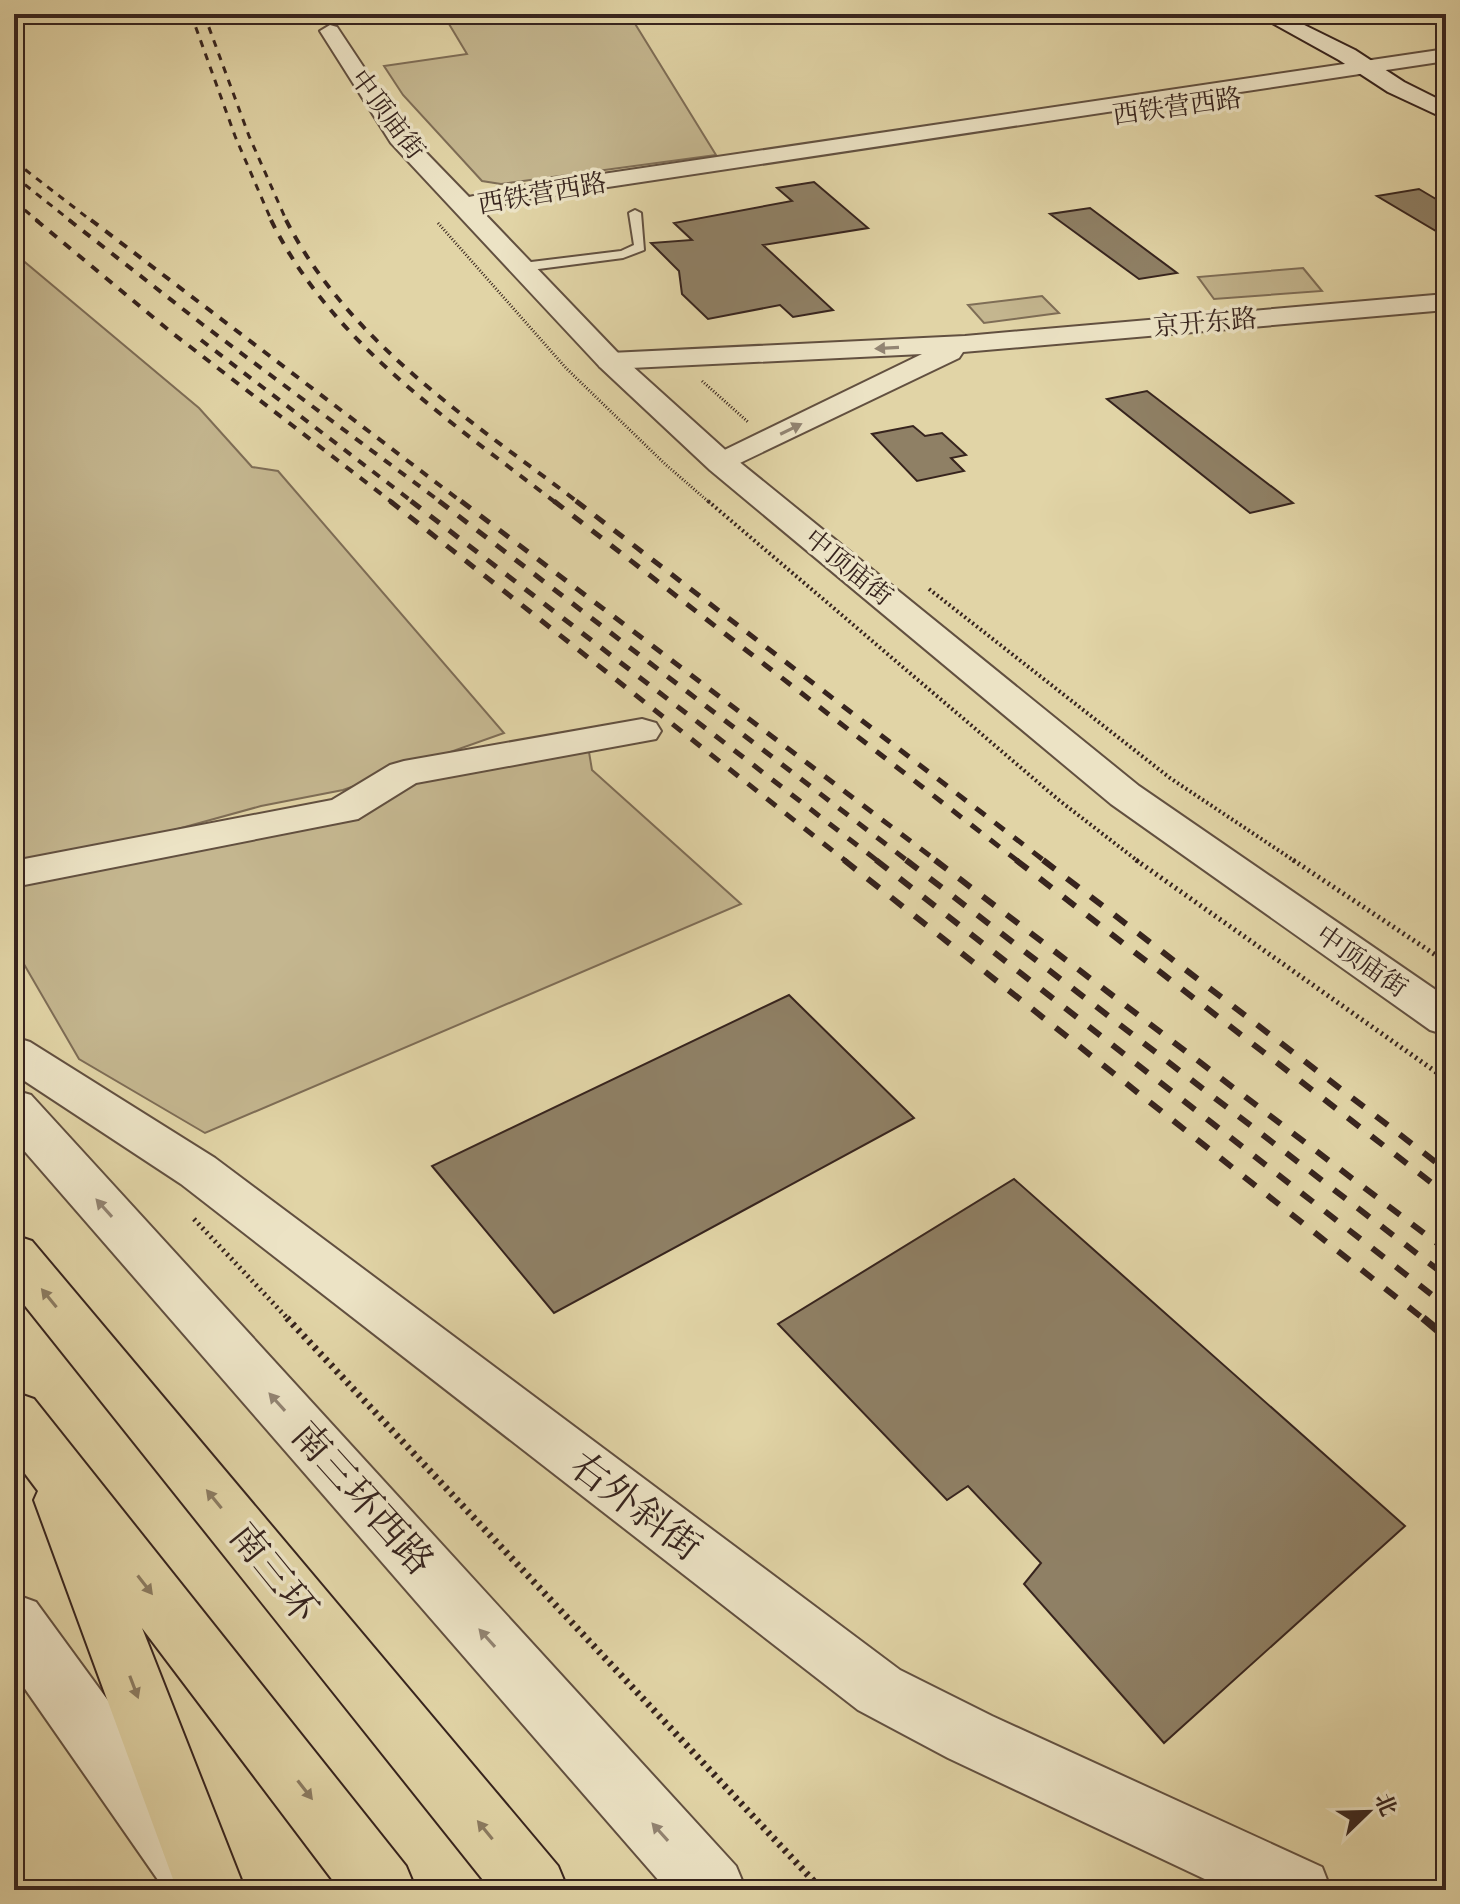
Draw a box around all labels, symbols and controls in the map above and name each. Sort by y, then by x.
street label: 中顶庙街 [344,63,432,165]
street label: 西铁营西路 [1110,81,1244,131]
street label: 西铁营西路 [475,166,609,220]
street label: 京开东路 [1152,302,1258,342]
one-way arrow [874,341,899,354]
one-way arrow [780,422,803,436]
street label: 中顶庙街 [799,522,899,612]
street label: 中顶庙街 [1310,918,1414,1004]
one-way arrow [95,1198,113,1217]
one-way arrow [41,1288,58,1308]
one-way arrow [268,1392,286,1411]
street label: 南三环西路 [282,1412,444,1584]
street label: 右外斜街 [561,1442,711,1570]
one-way arrow [206,1489,223,1509]
street label: 南三环 [220,1513,328,1631]
one-way arrow [137,1575,153,1595]
one-way arrow [479,1628,496,1648]
one-way arrow [128,1675,141,1699]
north arrow [1328,1772,1408,1852]
one-way arrow [296,1780,312,1800]
text: 北 [1369,1789,1403,1820]
one-way arrow [477,1820,494,1840]
one-way arrow [652,1822,669,1842]

